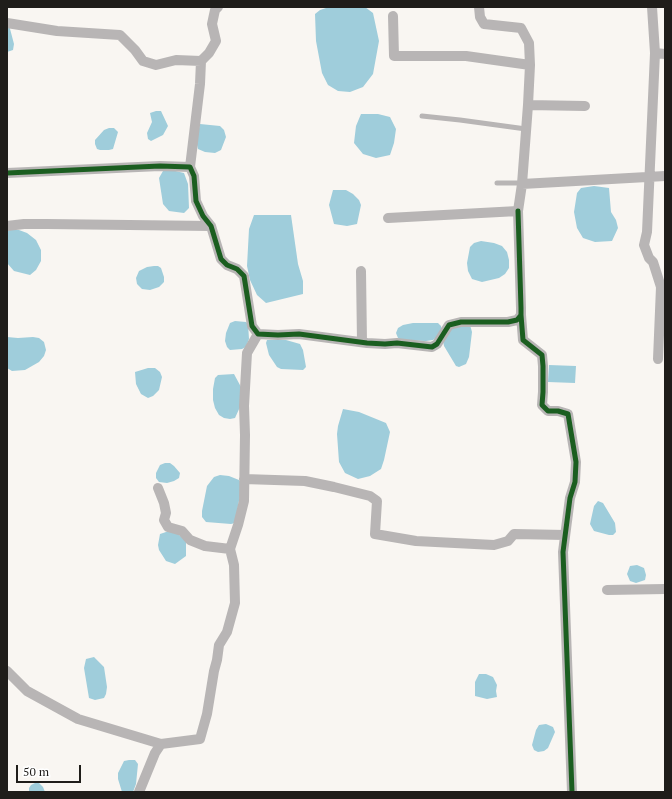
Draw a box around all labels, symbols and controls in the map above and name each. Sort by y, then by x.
scale bar [18,757,83,783]
text: 50 m [23,764,49,779]

